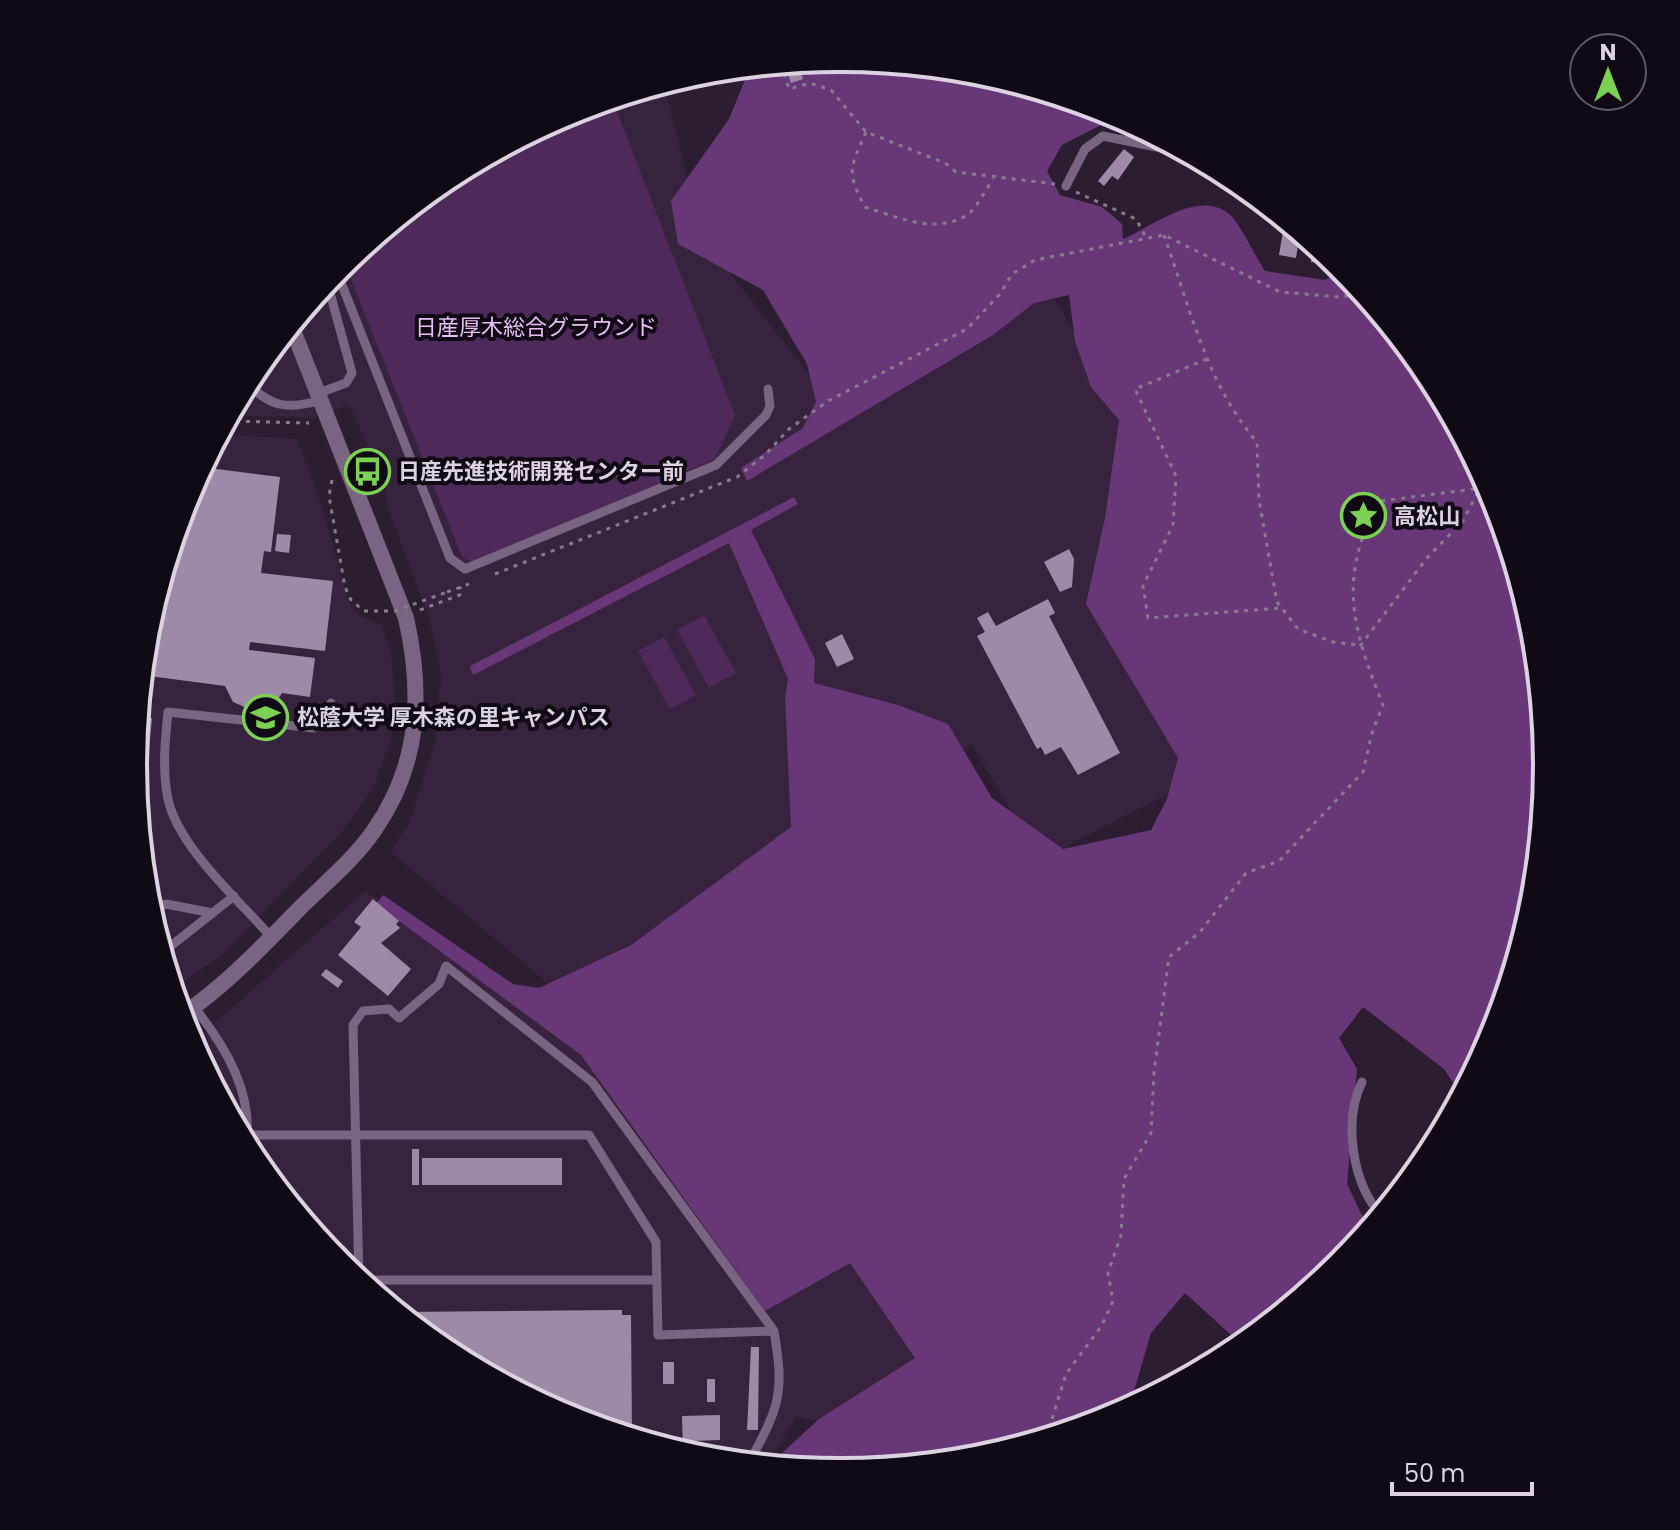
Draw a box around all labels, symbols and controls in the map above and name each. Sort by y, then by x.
north arrow [1568,32,1648,112]
text: N [1600,37,1616,68]
park label: 日産厚木総合グラウンド [415,312,657,343]
bus stop icon: 日産先進技術開発センター前 [343,447,391,495]
place label: 日産先進技術開発センター前 [398,456,684,487]
place icon: 高松山 [1339,492,1387,540]
place label: 高松山 [1394,501,1460,532]
school or university icon: 松蔭大学 厚木森の里キャンパス [242,693,290,741]
place label: 松蔭大学 厚木森の里キャンパス [297,702,610,733]
scale bar [1392,1446,1532,1496]
text: 50 m [1404,1457,1465,1490]

